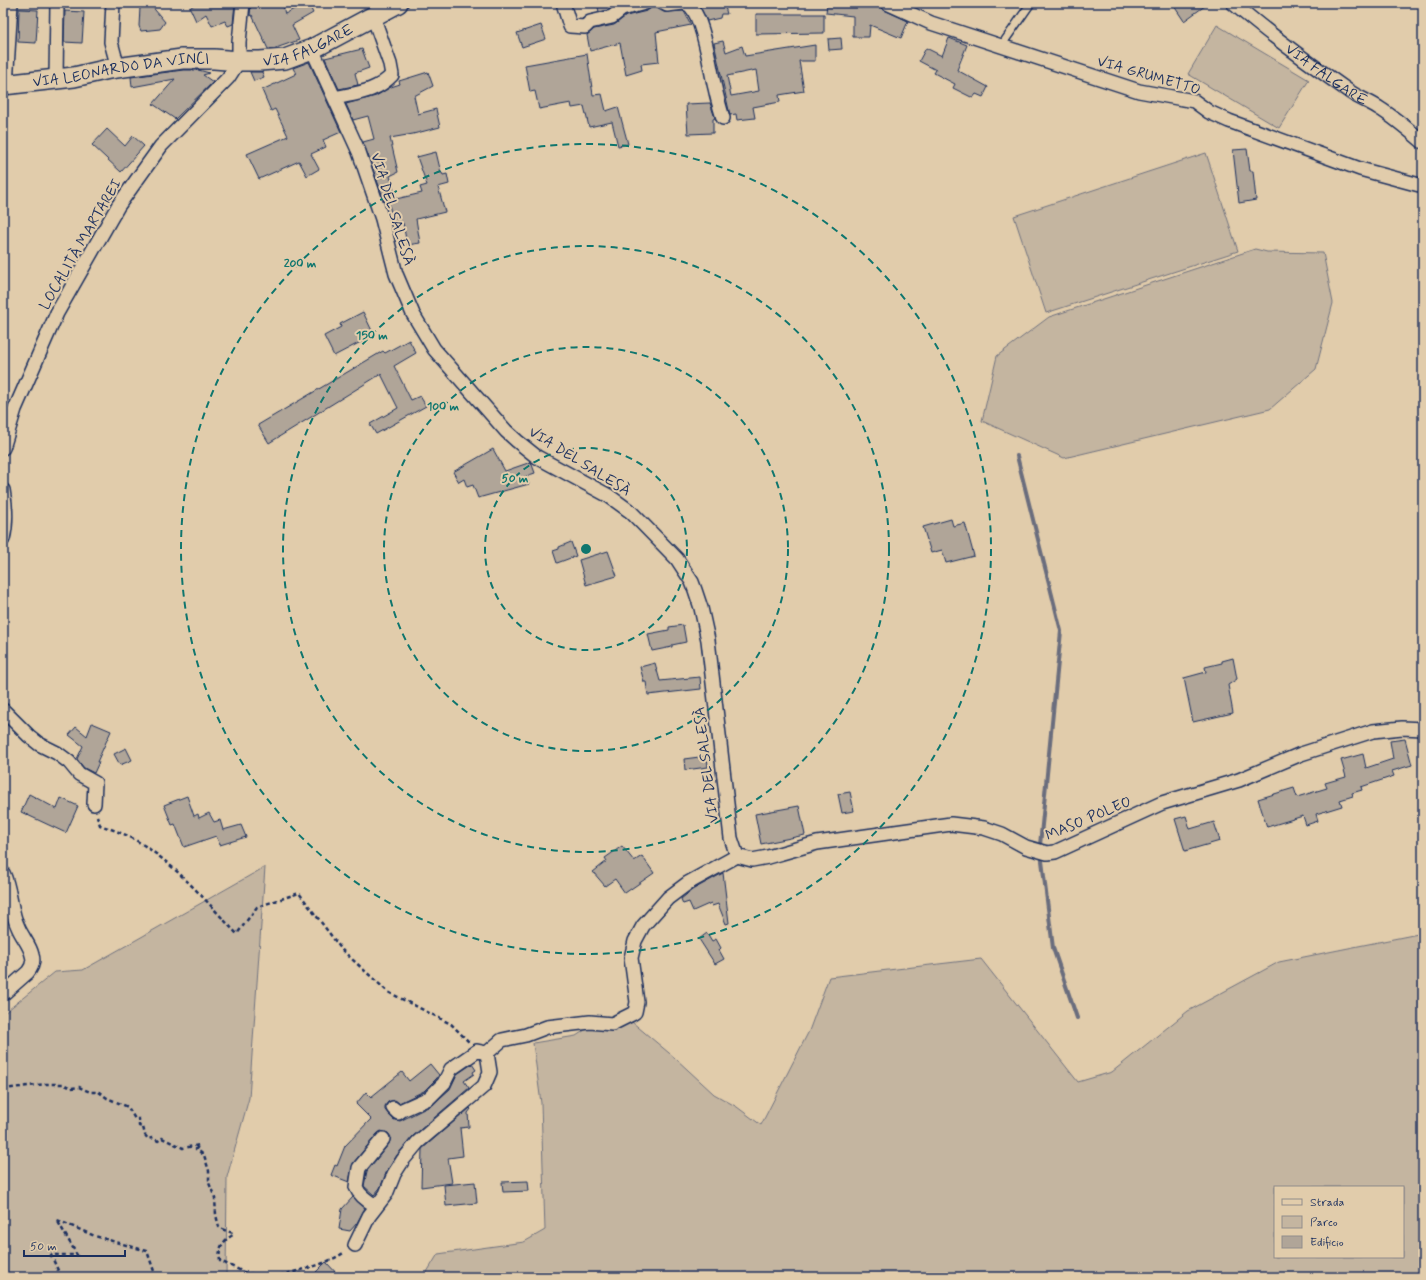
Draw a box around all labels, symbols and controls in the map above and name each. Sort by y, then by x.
street label: VIA FALGARE [262,20,357,72]
street label: VIA FALGARE [1281,40,1371,111]
street label: VIA LEONARDO DA VINCI [32,50,209,93]
street label: VIA GRUMETTO [1095,52,1203,100]
street label: VIA DEL SALESÀ [365,150,419,268]
street label: LOCALITÀ MARTAREI [35,175,127,314]
text: 200 m [284,256,317,272]
text: 150 m [356,328,388,344]
text: 100 m [427,399,460,415]
street label: VIA DEL SALESÀ [524,422,634,501]
text: 50 m [502,471,529,487]
centre of rings [579,542,593,556]
street label: VIA DEL SALESÀ [690,705,724,824]
street label: MASO POLEO [1042,792,1134,846]
legend [1274,1186,1404,1258]
text: Strada [1310,1195,1344,1211]
text: Parco [1310,1215,1338,1231]
scale bar [24,1232,125,1258]
text: Edificio [1310,1235,1344,1251]
text: 50 m [30,1239,57,1255]

